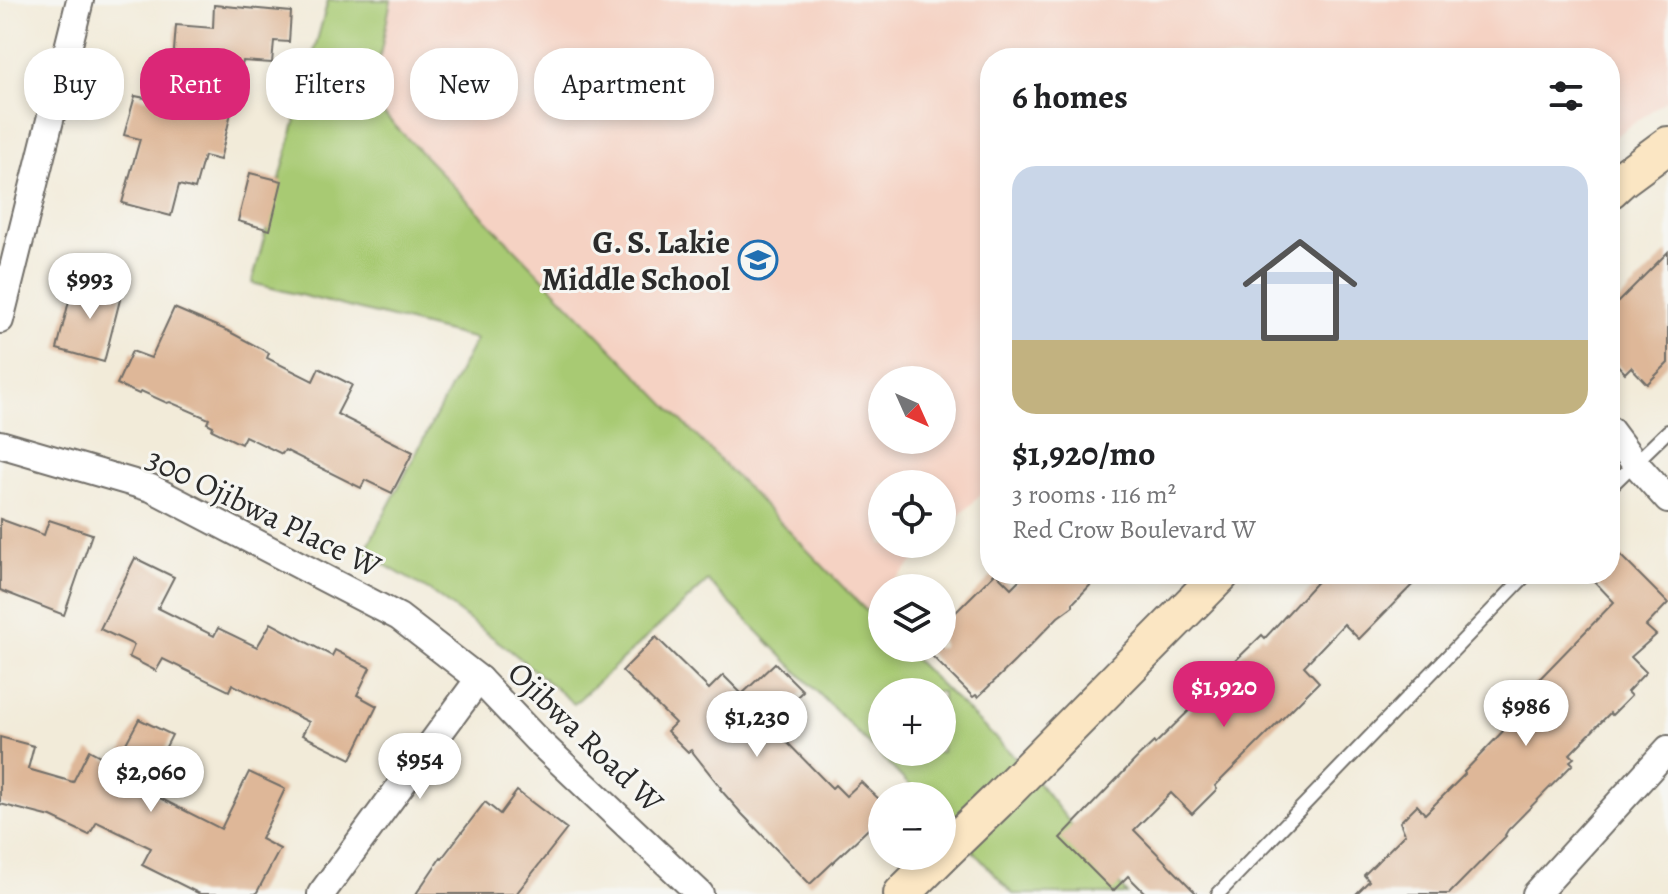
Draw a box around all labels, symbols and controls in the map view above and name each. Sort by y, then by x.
chip: Buy [24,48,124,120]
chip: Rent [140,48,250,120]
chip: Filters [266,48,394,120]
chip: New [410,48,518,120]
chip: Apartment [534,48,714,120]
text: 6 homes [1012,73,1128,120]
icon: filters [1544,74,1588,118]
icon: home [1228,218,1372,362]
place label: G. S. Lakie Middle School [542,220,731,301]
school or university icon: G. S. Lakie Middle School [737,239,779,281]
pin: $993 [43,253,137,321]
text: $993 [66,261,114,296]
north arrow [868,366,956,454]
map controls [868,366,956,870]
text: $1,920/mo [1012,430,1156,477]
street label: 300 Ojibwa Place W [139,436,389,588]
button: locate [868,470,956,558]
text: 3 rooms · 116 m² [1012,477,1176,512]
text: Red Crow Boulevard W [1012,512,1256,547]
button: layers [868,574,956,662]
street label: Ojibwa Road W [498,651,674,823]
pin: $1,920 [1159,661,1289,729]
text: $1,920 [1191,669,1257,704]
button: + [868,678,956,766]
pin: $986 [1479,680,1573,748]
text: $986 [1502,688,1550,723]
pin: $1,230 [692,691,822,759]
text: $1,230 [724,699,790,734]
pin: $954 [373,733,467,801]
text: $954 [396,741,444,776]
pin: $2,060 [86,746,216,814]
text: $2,060 [116,754,186,789]
button: − [868,782,956,870]

